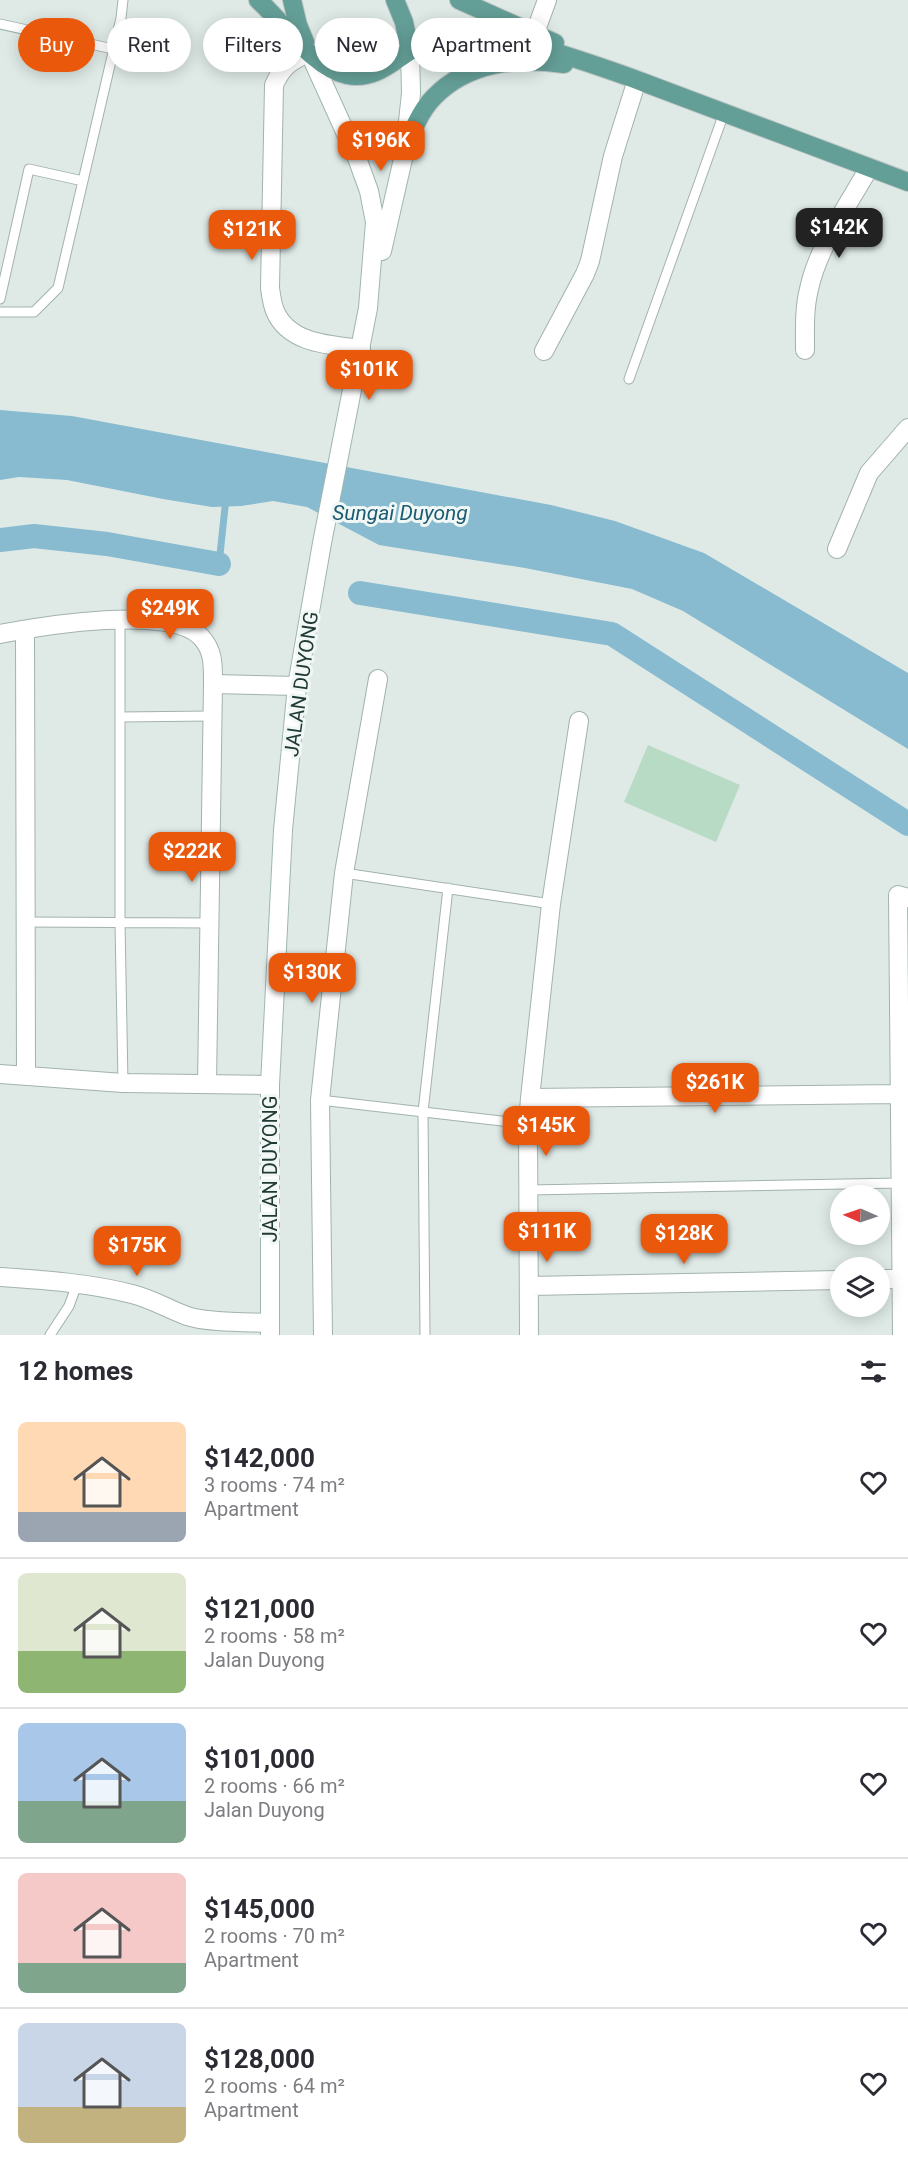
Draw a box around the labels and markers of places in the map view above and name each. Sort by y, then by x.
pin: $196K [339,121,423,172]
pin: $142K [797,208,881,259]
pin: $121K [210,210,294,261]
pin: $101K [327,350,411,401]
pin: $249K [128,589,212,640]
pin: $222K [150,832,234,883]
pin: $130K [270,953,354,1004]
pin: $261K [673,1063,757,1114]
pin: $145K [504,1106,588,1157]
pin: $111K [505,1212,589,1263]
pin: $128K [642,1214,726,1265]
pin: $175K [95,1226,179,1277]

